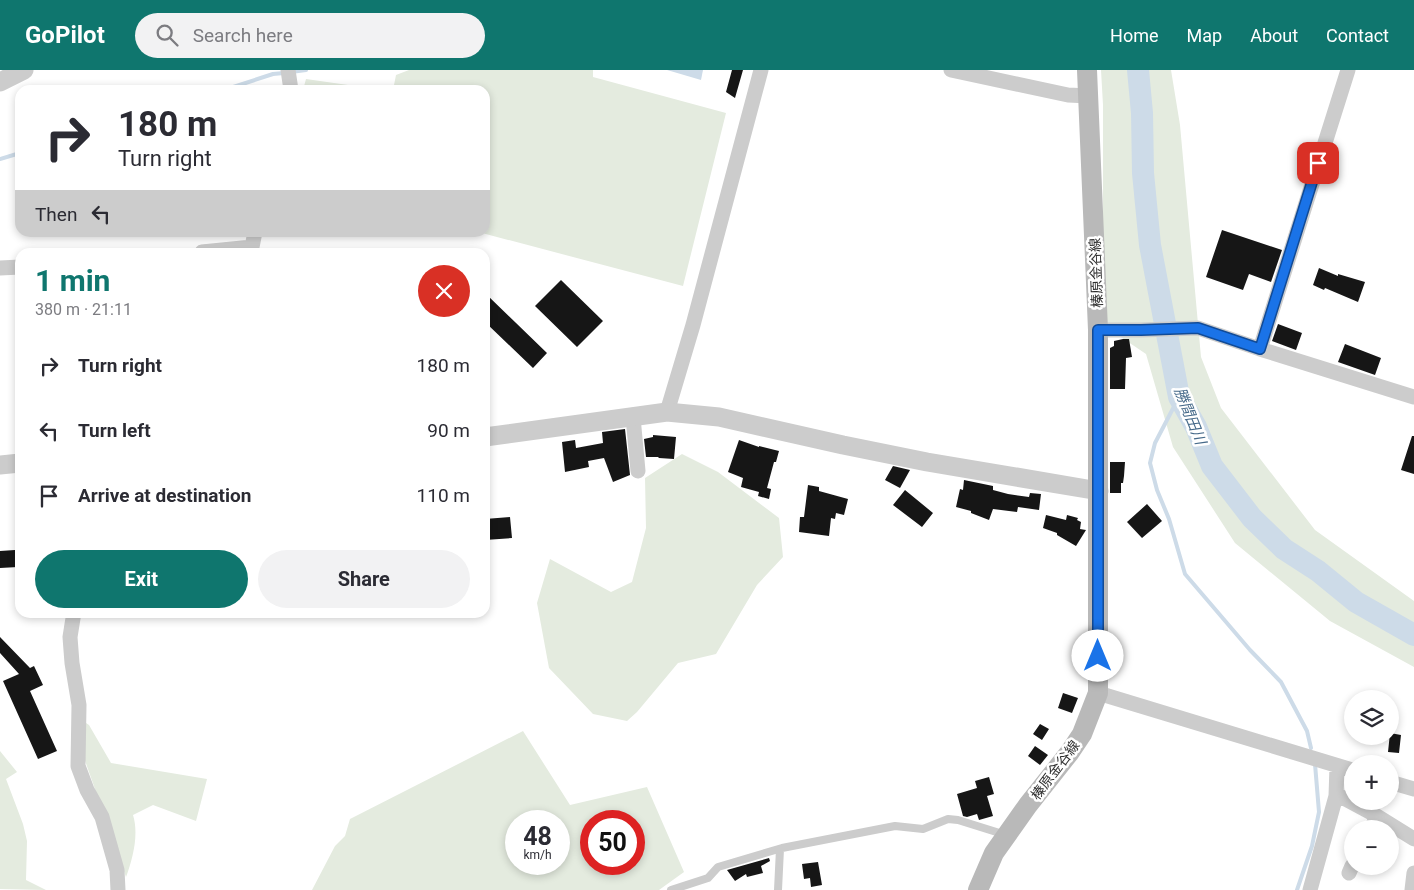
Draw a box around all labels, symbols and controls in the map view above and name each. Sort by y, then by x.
search box [135,13,485,58]
text: GoPilot [25,21,105,49]
icon: search [153,21,181,49]
text: Search here [193,24,293,47]
text: Home [1110,25,1159,46]
text: Map [1187,25,1222,46]
text: About [1250,25,1298,46]
text: Contact [1326,25,1389,46]
text: 180 m [118,104,217,145]
icon: right [35,105,100,170]
pin [1297,142,1339,184]
text: Turn right [118,146,212,171]
icon: arrive [1304,149,1332,177]
icon: left [87,200,115,228]
text: Then [35,203,77,226]
street label: 榛原金谷線 [1087,238,1105,308]
text: 1 min [35,263,110,298]
button: close [418,265,470,317]
text: 380 m · 21:11 [35,300,132,319]
icon: right [35,352,63,380]
text: Turn right [78,354,162,377]
text: 180 m [417,354,470,377]
water label: 勝間田川 [1170,385,1210,449]
icon: left [35,417,63,445]
text: Turn left [78,419,151,442]
text: 90 m [427,419,470,442]
icon: arrive [35,482,63,510]
text: Arrive at destination [78,484,251,507]
text: 110 m [417,484,470,507]
button: Exit [35,550,248,608]
button: Share [258,550,470,608]
position arrow [1071,629,1123,681]
map controls [1344,690,1399,875]
button: layers [1344,690,1399,745]
street label: 榛原金谷線 [1028,737,1082,803]
button: + [1344,755,1399,810]
speed limit sign: 50 [580,810,645,875]
button: − [1344,820,1399,875]
text: 48 [523,822,552,851]
text: km/h [523,848,552,862]

